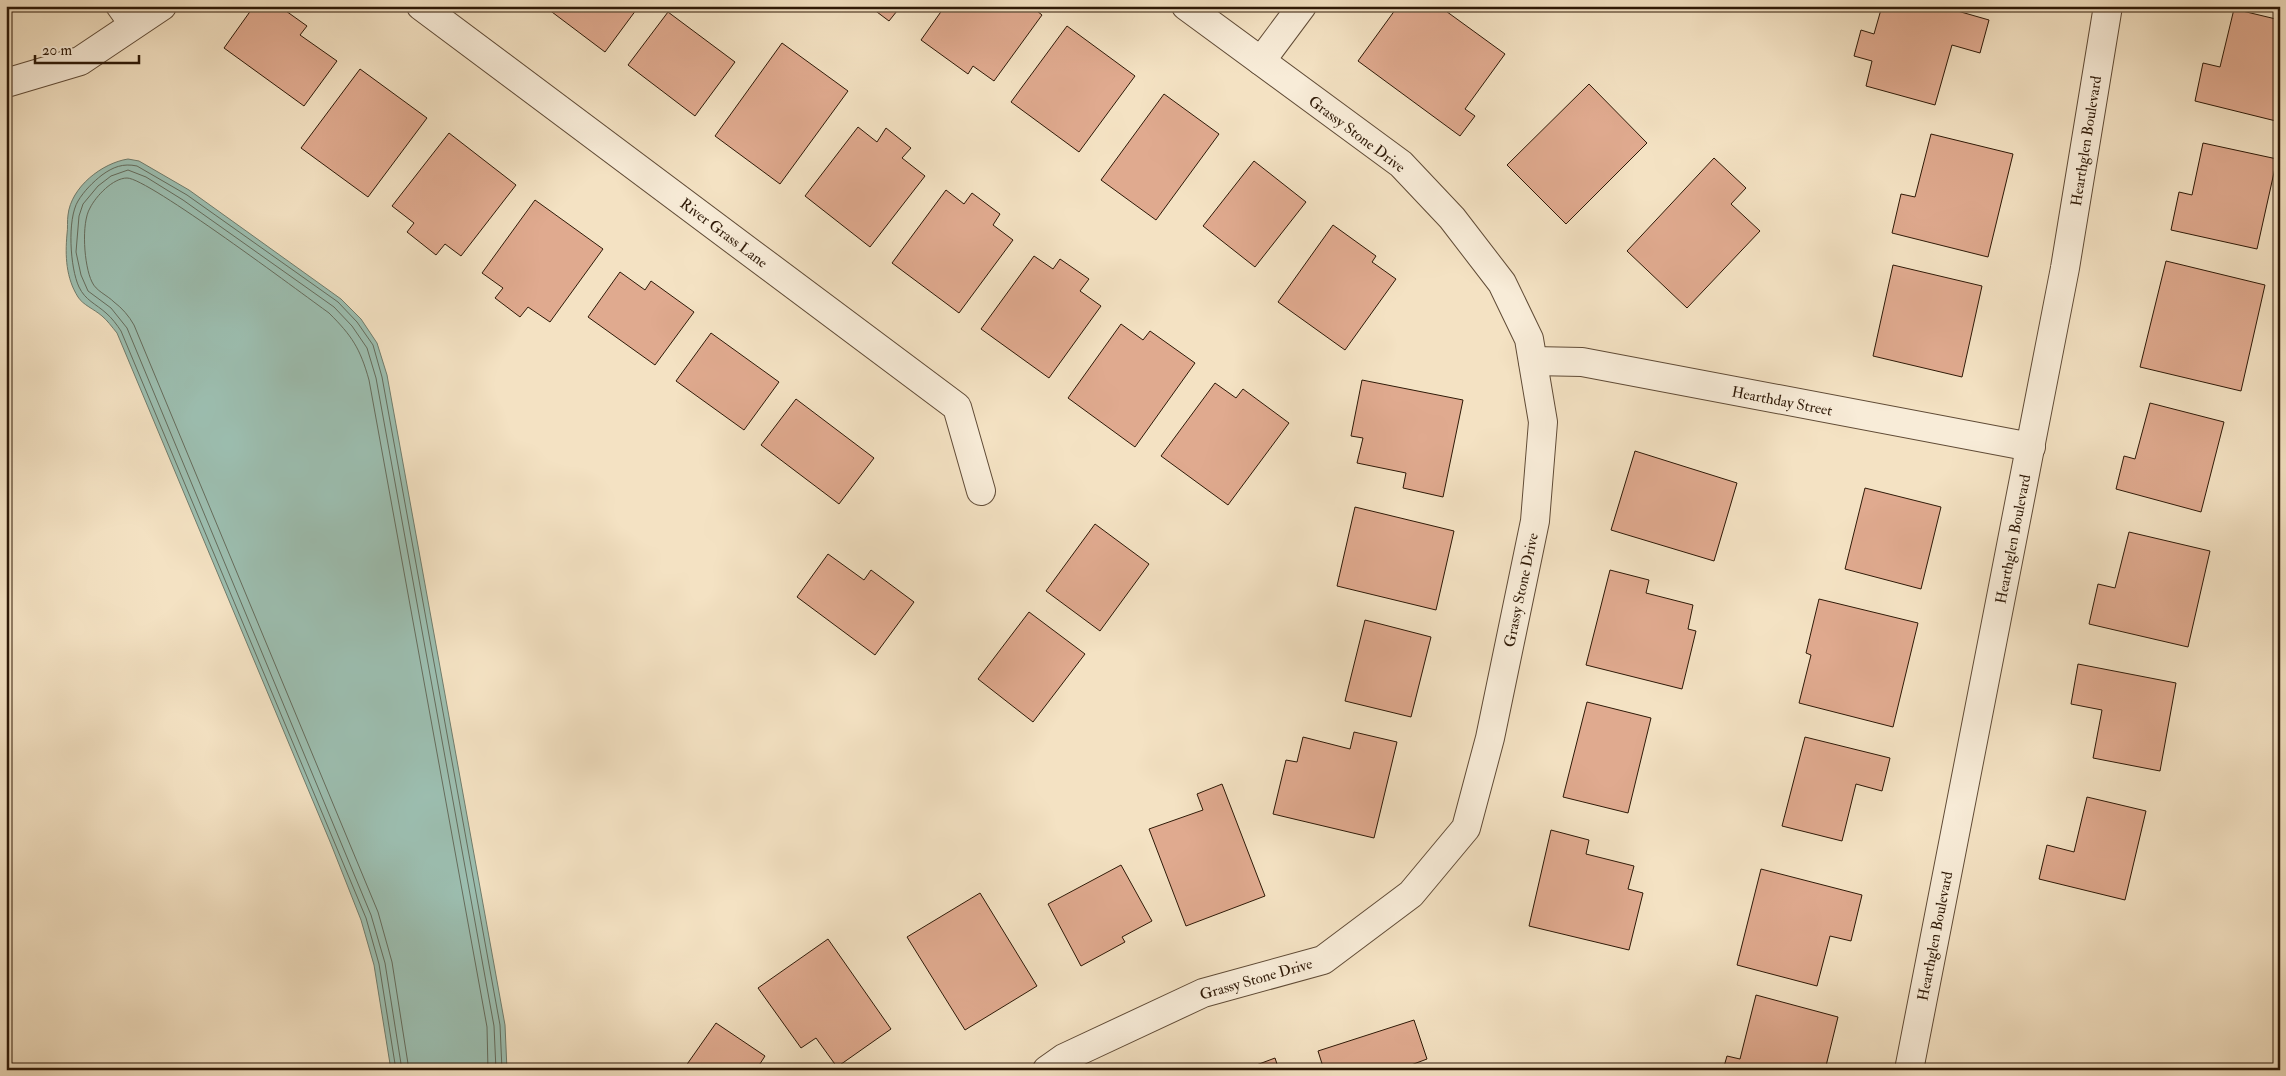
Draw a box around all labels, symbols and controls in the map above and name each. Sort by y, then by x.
scale bar [35,32,139,64]
text: 20 m [42,41,72,60]
street label: Hearthglen Boulevard [2067,74,2106,208]
street label: Grassy Stone Drive [1305,92,1409,177]
street label: River Grass Lane [676,194,771,273]
street label: Hearthday Street [1730,382,1834,421]
street label: Hearthglen Boulevard [1992,472,2035,605]
street label: Grassy Stone Drive [1500,531,1543,649]
street label: Hearthglen Boulevard [1914,869,1957,1002]
street label: Grassy Stone Drive [1198,954,1315,1005]

